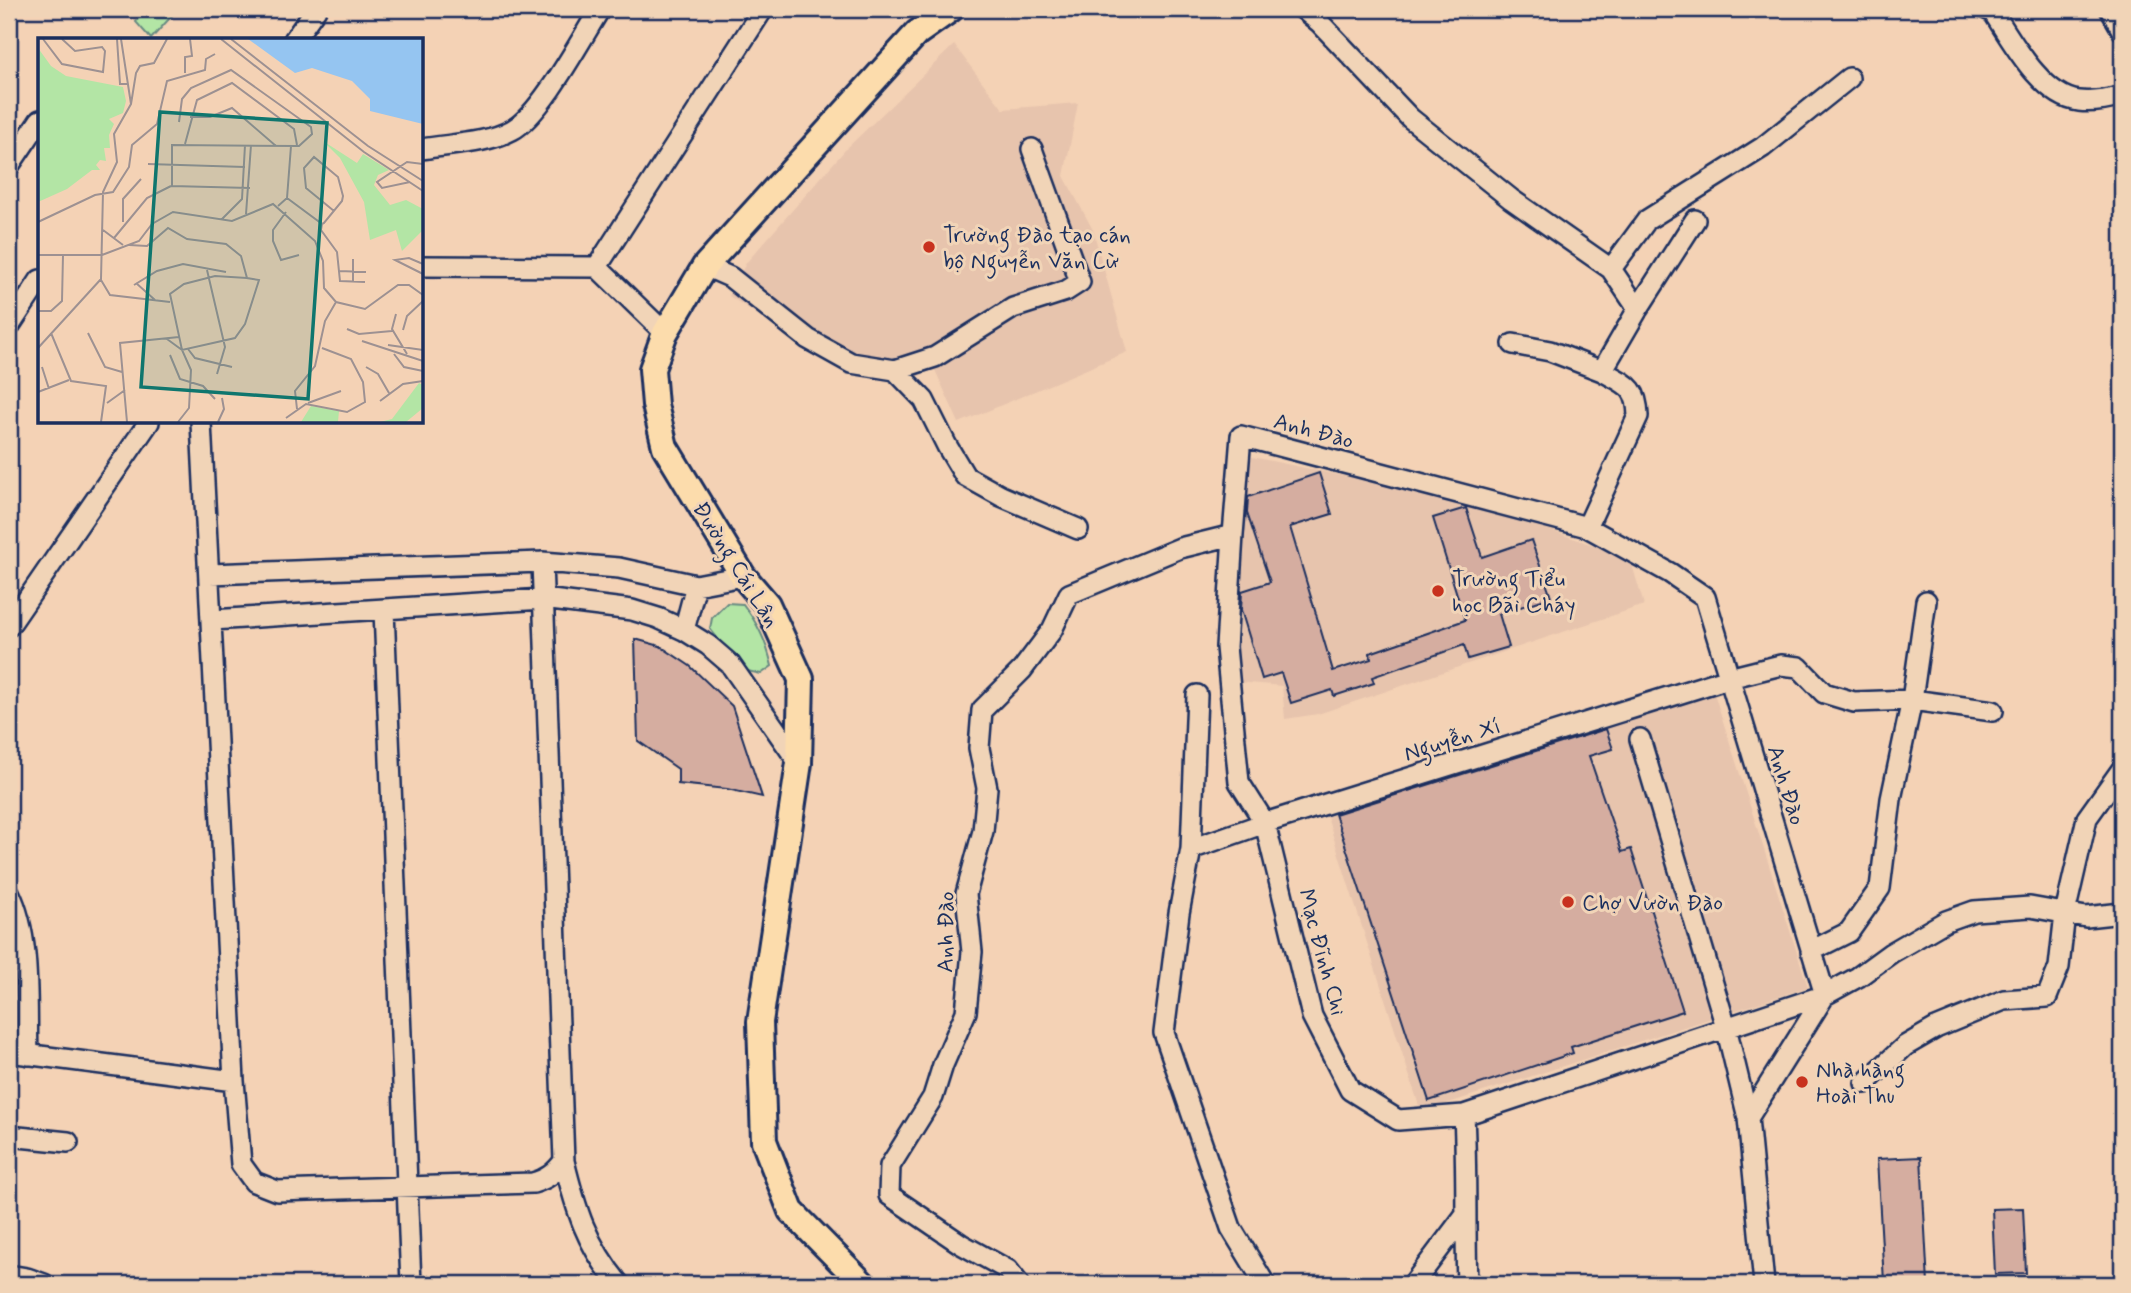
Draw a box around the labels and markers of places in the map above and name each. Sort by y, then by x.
place label: Trường Đào tạo cán bộ Nguyễn Văn Cừ [943,221,1131,279]
marker: Trường Đào tạo cán bộ Nguyễn Văn Cừ [921,239,937,255]
place label: Trường Tiểu học Bãi Cháy [1452,565,1576,621]
marker: Trường Tiểu học Bãi Cháy [1430,583,1446,599]
place label: Chợ Vườn Đào [1582,889,1723,919]
marker: Chợ Vườn Đào [1560,894,1576,910]
place label: Nhà hàng Hoài Thu [1816,1056,1905,1112]
marker: Nhà hàng Hoài Thu [1794,1074,1810,1090]

